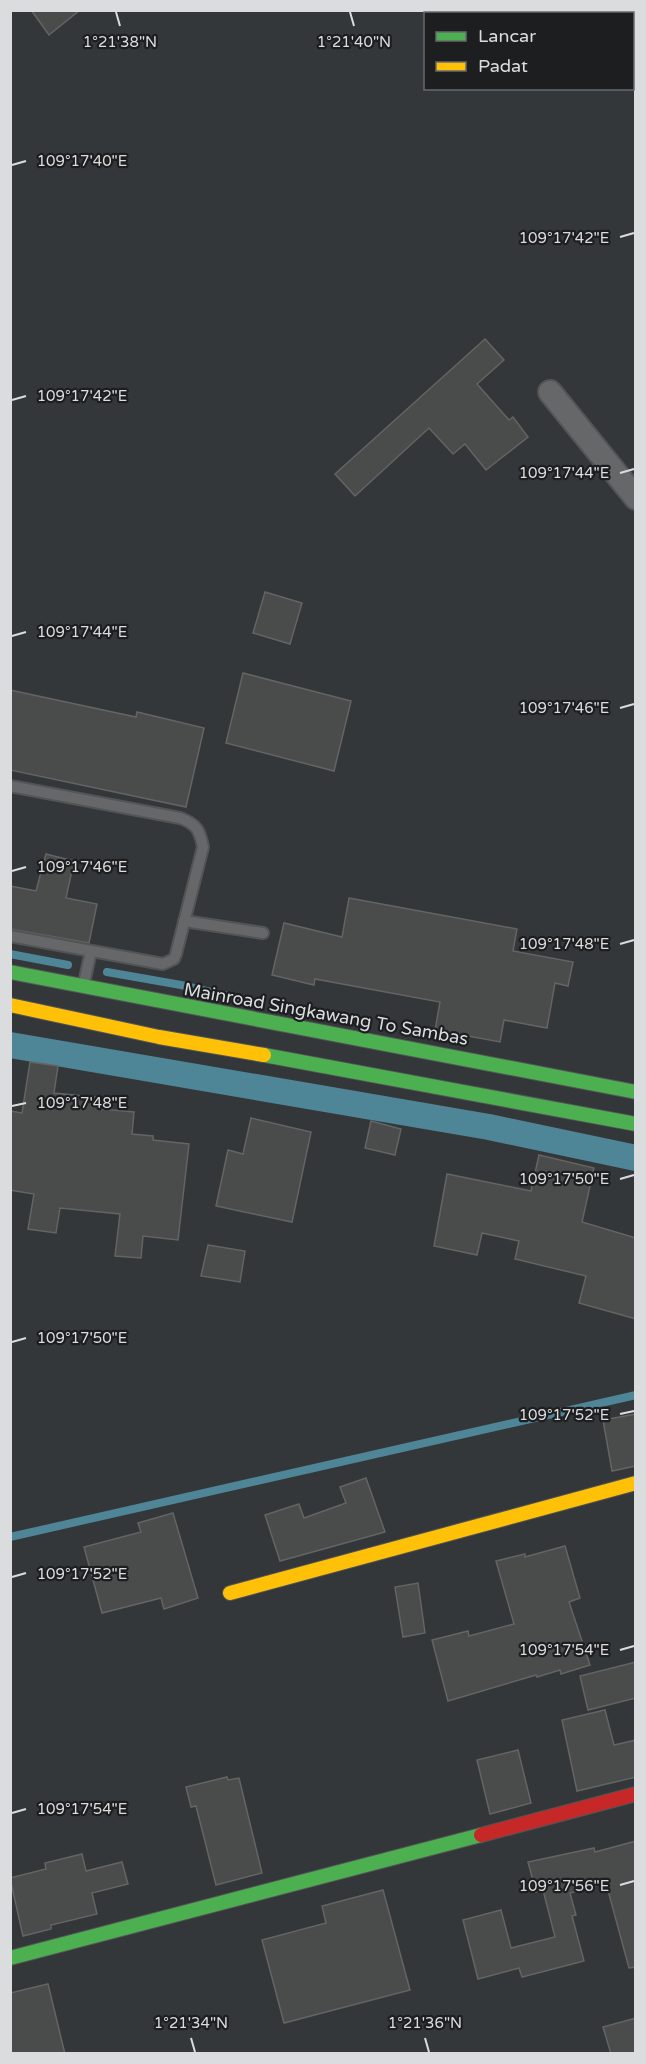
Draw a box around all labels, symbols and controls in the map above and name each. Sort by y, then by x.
legend [424,12,634,90]
text: Lancar [478,25,536,47]
text: 1°21'38"N [83,33,157,51]
text: 1°21'40"N [317,33,391,51]
text: Padat [478,55,528,77]
text: 109°17'40"E [37,152,127,170]
text: 109°17'42"E [519,229,609,247]
text: 109°17'42"E [37,387,127,405]
text: 109°17'44"E [519,464,609,482]
text: 109°17'44"E [37,623,127,641]
text: 109°17'46"E [519,699,609,717]
text: 109°17'46"E [37,858,127,876]
text: 109°17'48"E [519,935,609,953]
street label: Mainroad Singkawang To Sambas [182,978,470,1050]
text: 109°17'48"E [37,1094,127,1112]
text: 109°17'50"E [519,1170,609,1188]
text: 109°17'50"E [37,1329,127,1347]
text: 109°17'52"E [519,1406,609,1424]
text: 109°17'52"E [37,1565,127,1583]
text: 109°17'54"E [519,1641,609,1659]
text: 109°17'54"E [37,1800,127,1818]
text: 109°17'56"E [519,1877,609,1895]
text: 1°21'34"N [154,2014,228,2032]
text: 1°21'36"N [388,2014,462,2032]

